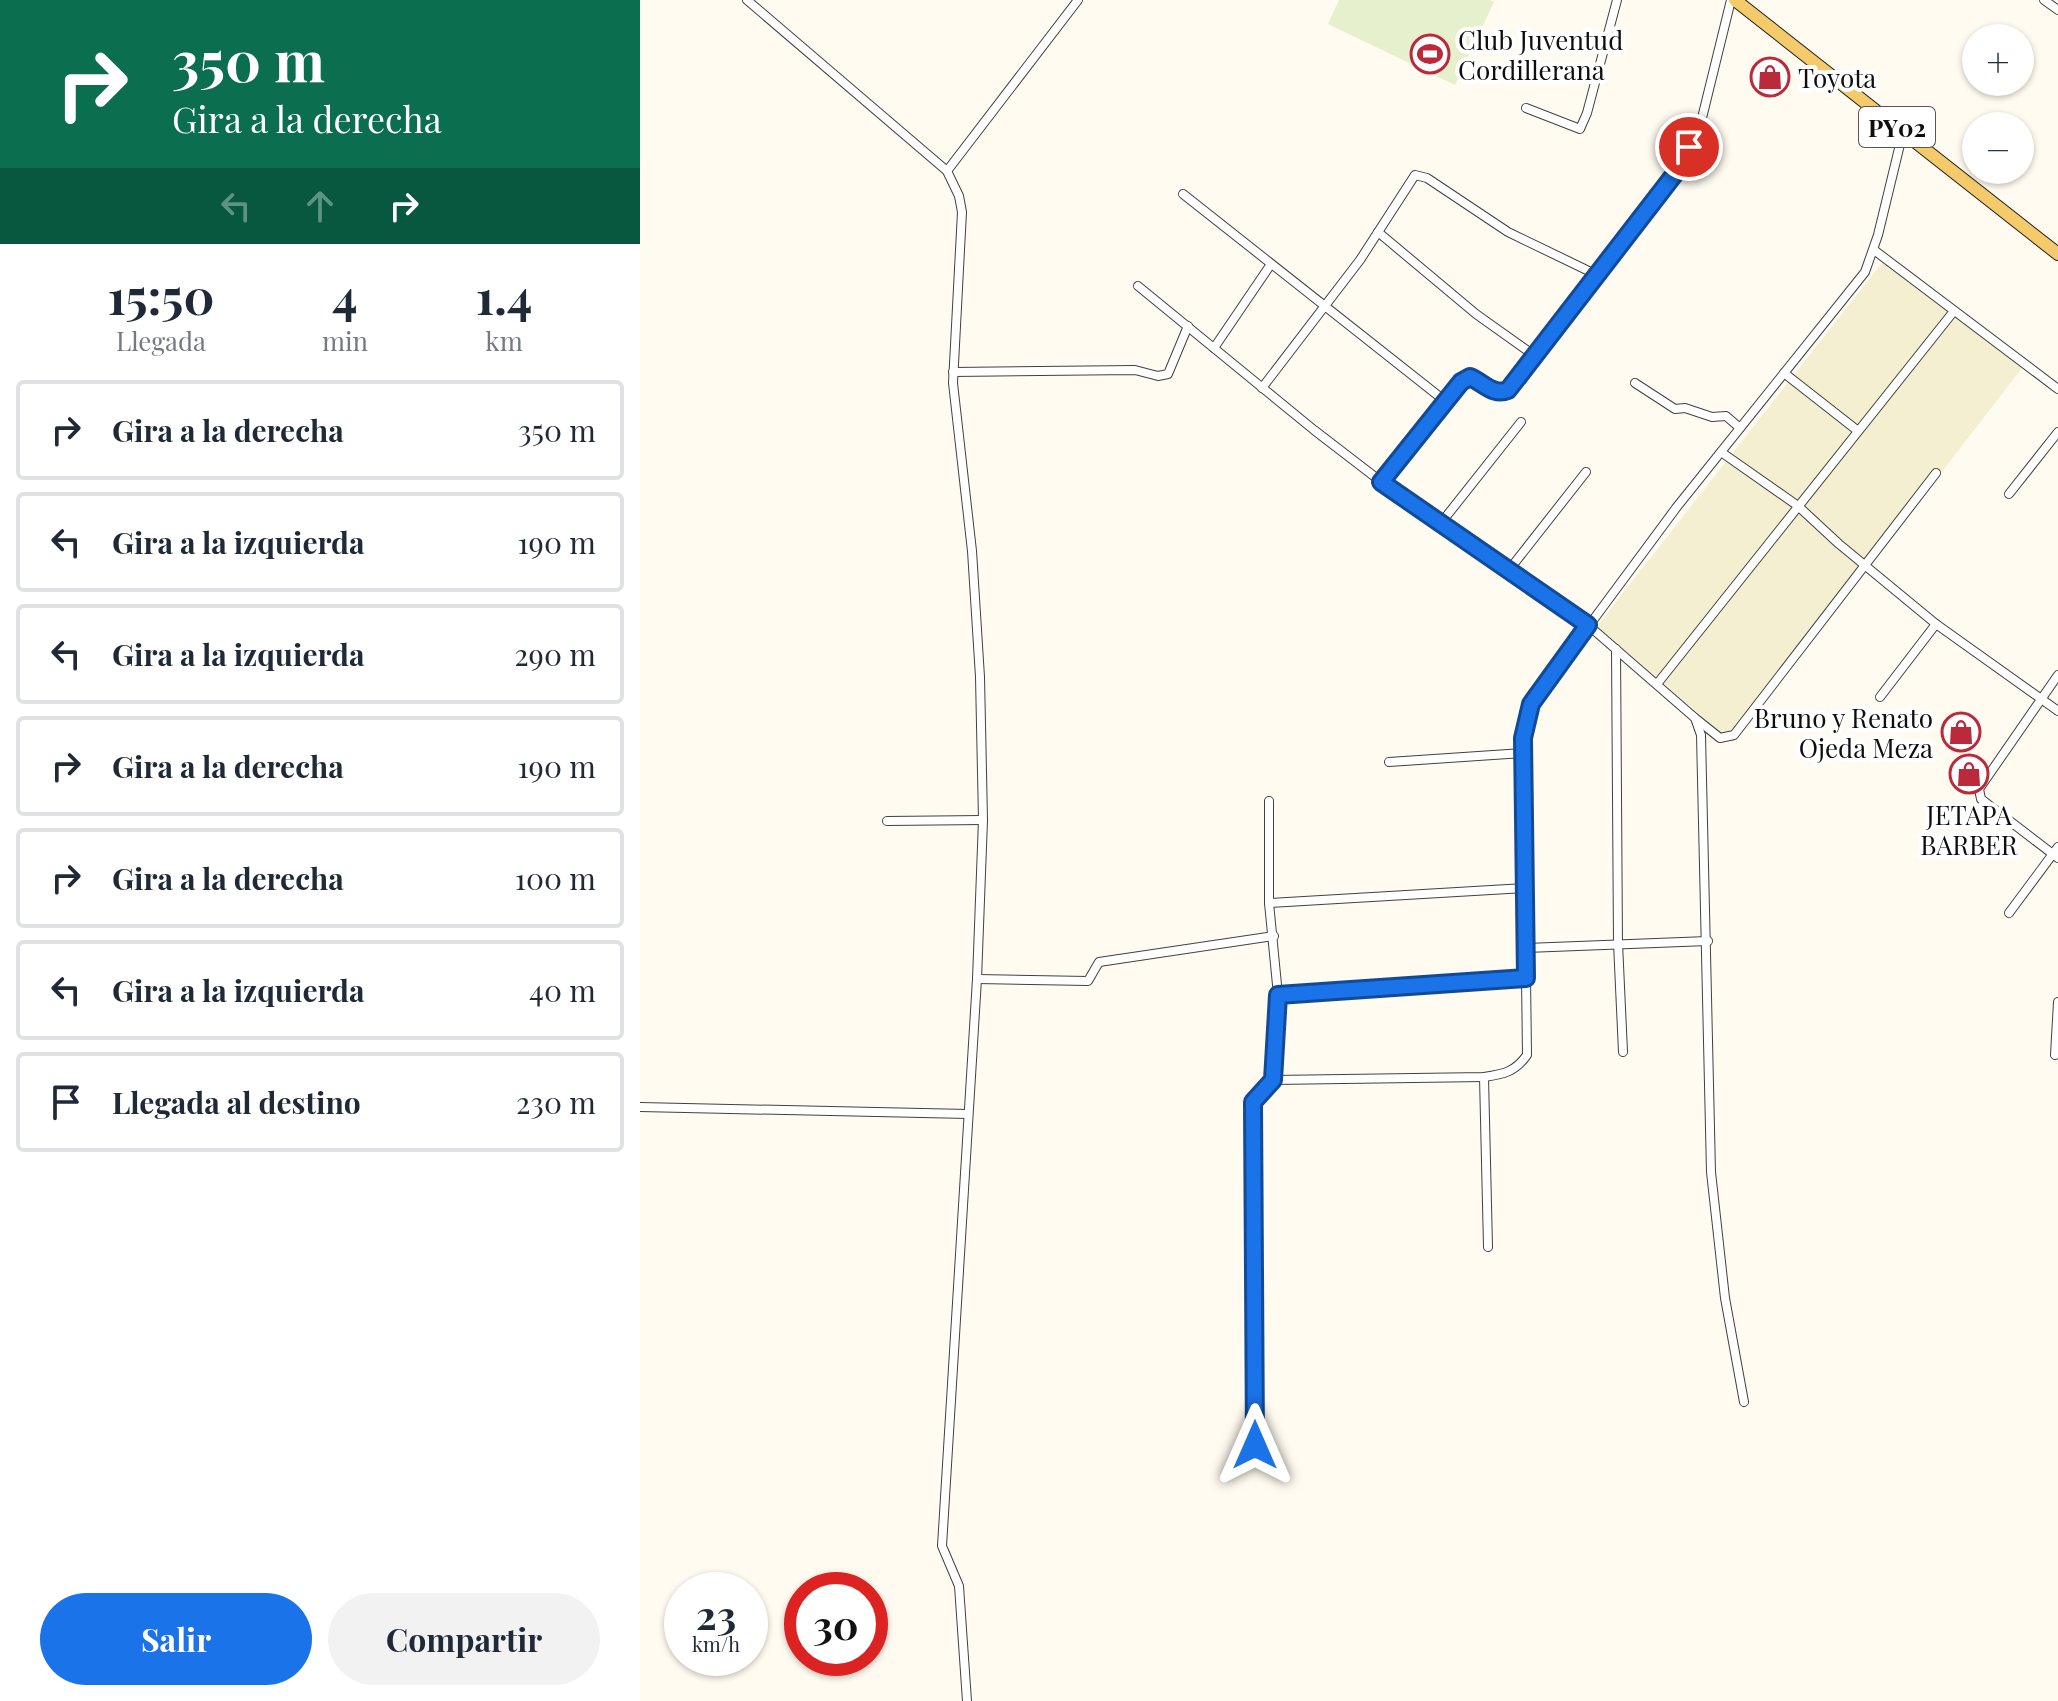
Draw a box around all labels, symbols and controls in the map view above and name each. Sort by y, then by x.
text: 350 m [172,22,325,97]
place label: Club Juventud Cordillerana [1458,22,1623,87]
map controls [1962,24,2034,184]
button: + [1962,24,2034,96]
icon: right [40,32,144,136]
sports icon: Club Juventud Cordillerana [1409,33,1451,75]
shop icon: Toyota [1749,56,1791,98]
place label: Toyota [1798,60,1876,95]
text: Gira a la derecha [172,94,442,142]
road number: PY02 [1859,107,1935,147]
button: − [1962,112,2034,184]
pin [1655,113,1723,181]
icon: arrive [1667,125,1711,169]
icon: left [214,184,258,228]
icon: ahead [298,184,342,228]
icon: right [382,184,426,228]
text: 15:50 [108,263,214,327]
text: 4 [332,263,358,327]
text: 1.4 [476,263,532,327]
text: Llegada [116,323,206,358]
text: min [322,323,368,358]
text: km [485,323,523,358]
icon: right [44,408,88,452]
text: Gira a la derecha [112,410,344,450]
text: 350 m [518,410,596,450]
icon: left [44,520,88,564]
text: Gira a la izquierda [112,522,365,562]
text: 190 m [518,522,596,562]
icon: left [44,632,88,676]
text: Gira a la izquierda [112,634,365,674]
text: 290 m [514,634,596,674]
place label: Bruno y Renato Ojeda Meza [1754,700,1933,765]
shop icon: Bruno y Renato Ojeda Meza [1940,711,1982,753]
icon: right [44,744,88,788]
text: Gira a la derecha [112,746,344,786]
text: 190 m [518,746,596,786]
shop icon: JETAPA BARBER [1948,753,1990,795]
place label: JETAPA BARBER [1920,797,2019,862]
icon: right [44,856,88,900]
text: Gira a la derecha [112,858,344,898]
text: 100 m [515,858,596,898]
icon: left [44,968,88,1012]
text: Gira a la izquierda [112,970,365,1010]
text: 40 m [529,970,596,1010]
icon: arrive [44,1080,88,1124]
text: Llegada al destino [112,1082,361,1122]
text: 230 m [516,1082,596,1122]
position arrow [1213,1403,1297,1487]
speed limit sign: 30 [784,1572,888,1676]
text: 23 [696,1587,736,1640]
button: Salir [40,1593,312,1685]
button: Compartir [328,1593,600,1685]
text: km/h [692,1630,740,1657]

